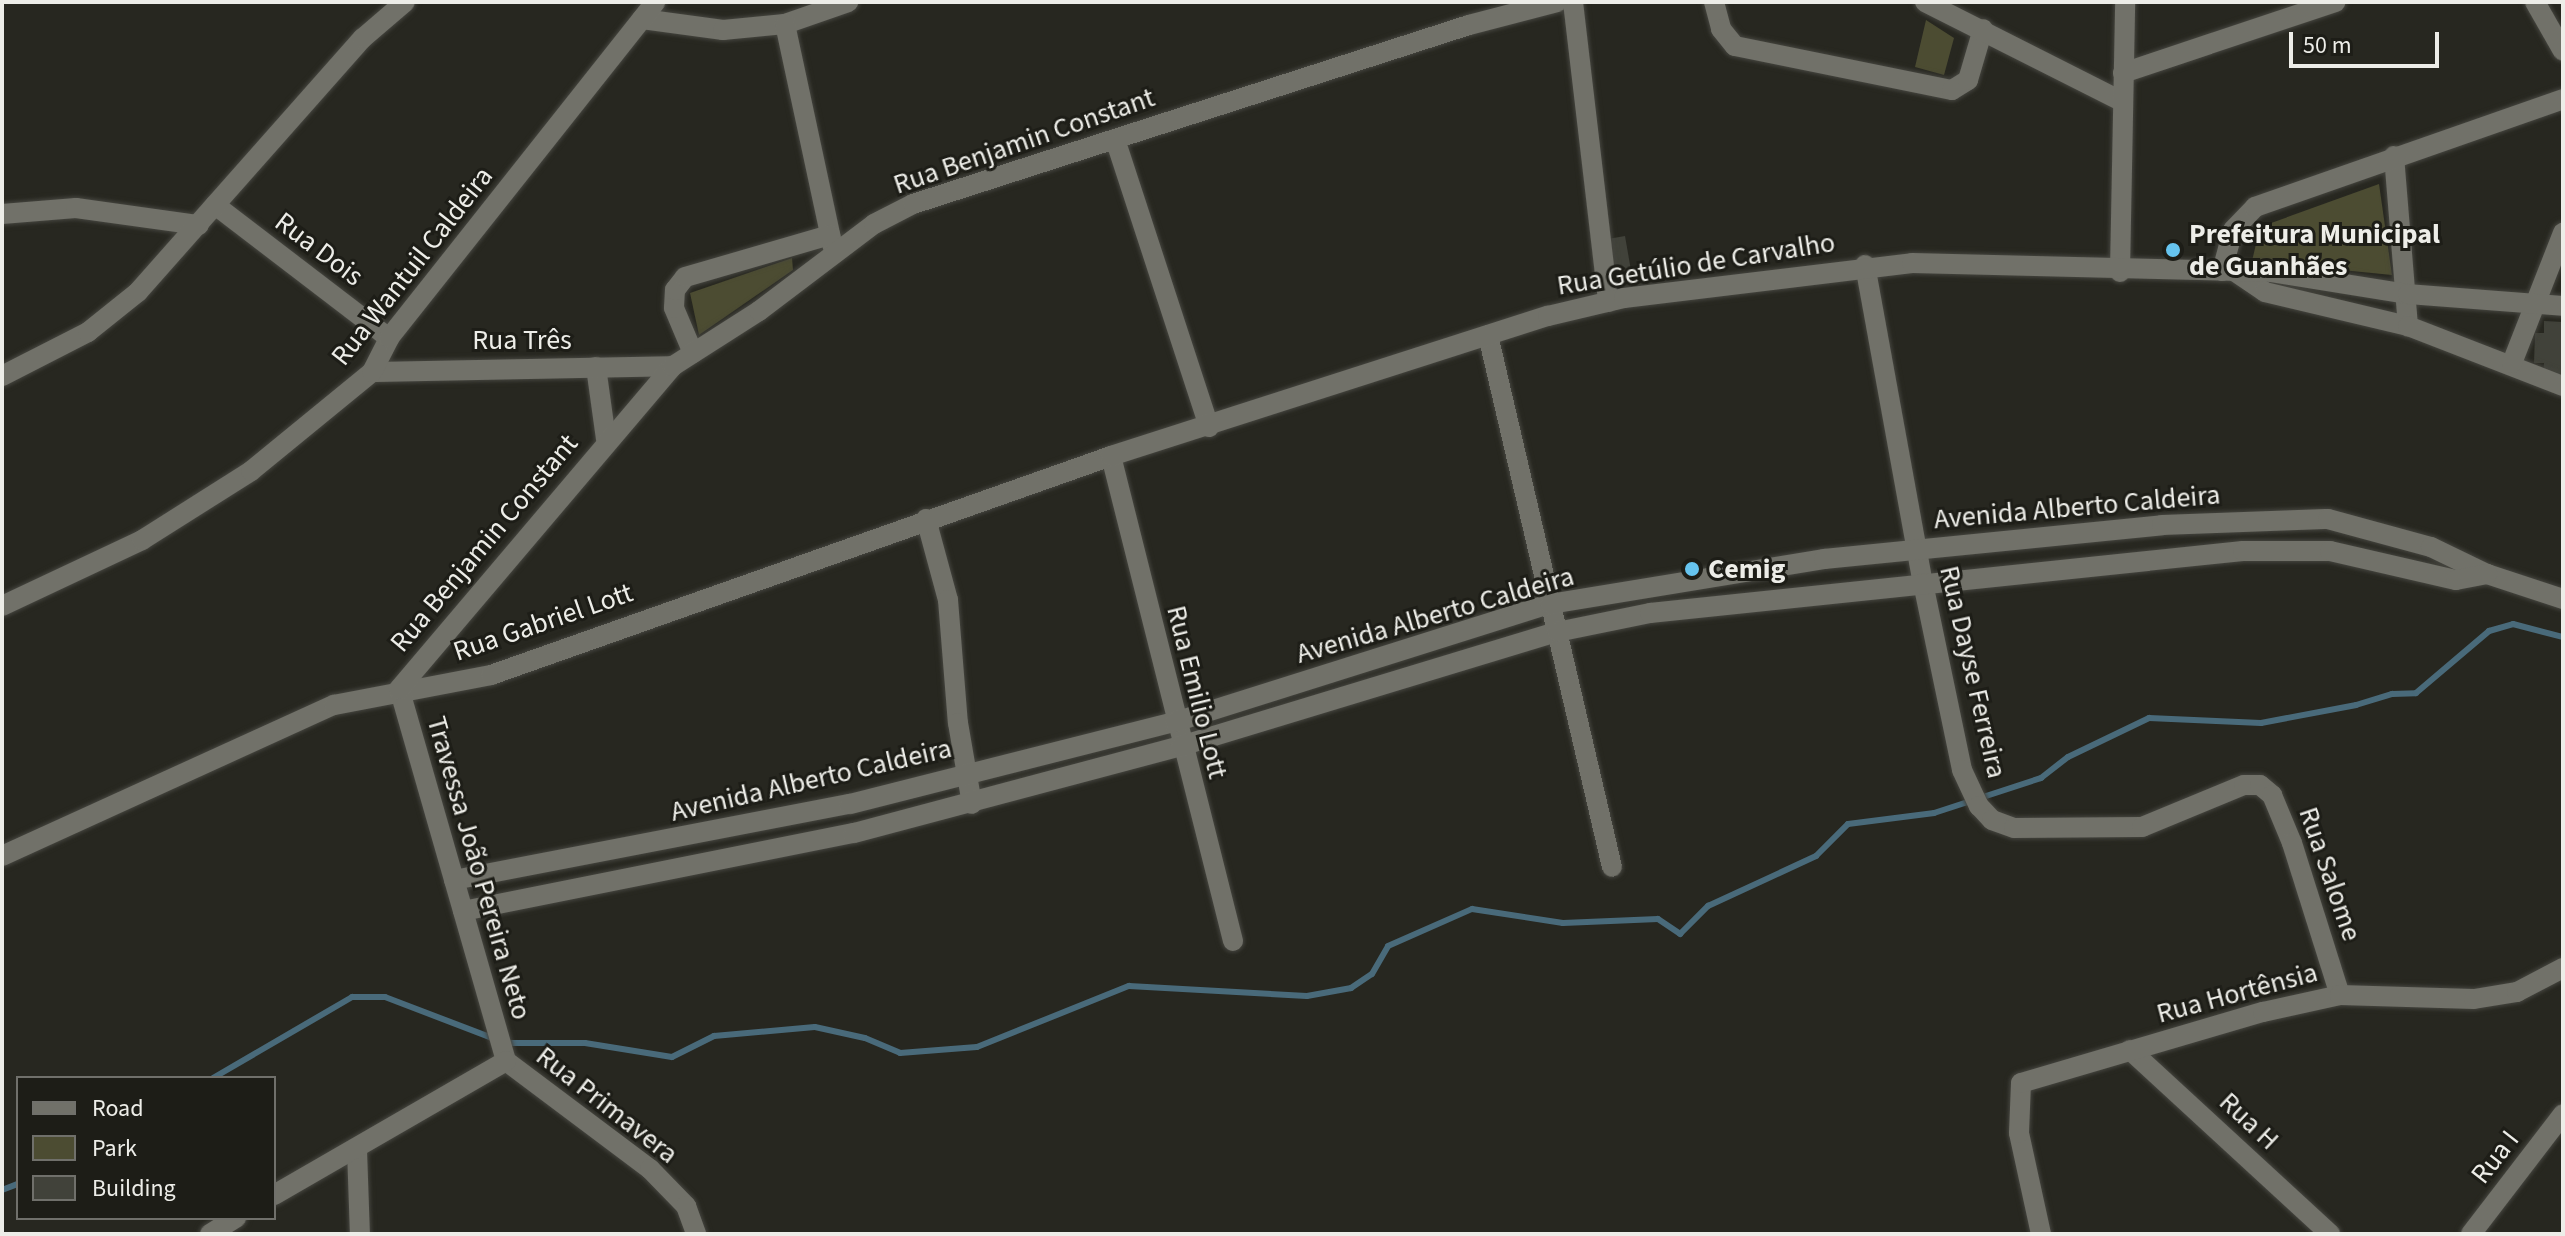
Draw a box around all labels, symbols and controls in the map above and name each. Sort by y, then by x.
scale bar [2293,16,2443,66]
text: 50 m [2303,28,2352,63]
street label: Rua Benjamin Constant [889,81,1159,201]
street label: Rua Wantuil Caldeira [324,160,500,372]
street label: Rua Dois [268,205,370,293]
place label: Prefeitura Municipal de Guanhães [2189,217,2440,283]
street label: Rua Getúlio de Carvalho [1555,225,1837,303]
marker: Prefeitura Municipal de Guanhães [2164,241,2182,259]
street label: Rua Três [472,323,572,357]
street label: Rua Benjamin Constant [383,427,585,659]
street label: Avenida Alberto Caldeira [1932,478,2222,536]
place label: Cemig [1708,552,1785,586]
street label: Avenida Alberto Caldeira [1292,559,1578,671]
marker: Cemig [1683,560,1701,578]
street label: Rua Dayse Ferreira [1932,563,2014,781]
street label: Rua Gabriel Lott [449,576,637,668]
street label: Rua Emilio Lott [1159,602,1235,782]
street label: Travessa João Pereira Neto [420,712,538,1024]
street label: Avenida Alberto Caldeira [667,731,955,829]
street label: Rua Salome [2291,803,2369,945]
street label: Rua Hortênsia [2153,955,2321,1031]
street label: Rua Primavera [529,1039,685,1171]
legend [16,1076,276,1220]
street label: Rua H [2212,1085,2286,1157]
text: Road [92,1091,144,1126]
street label: Rua I [2464,1124,2526,1190]
text: Park [92,1131,137,1166]
text: Building [92,1171,176,1206]

